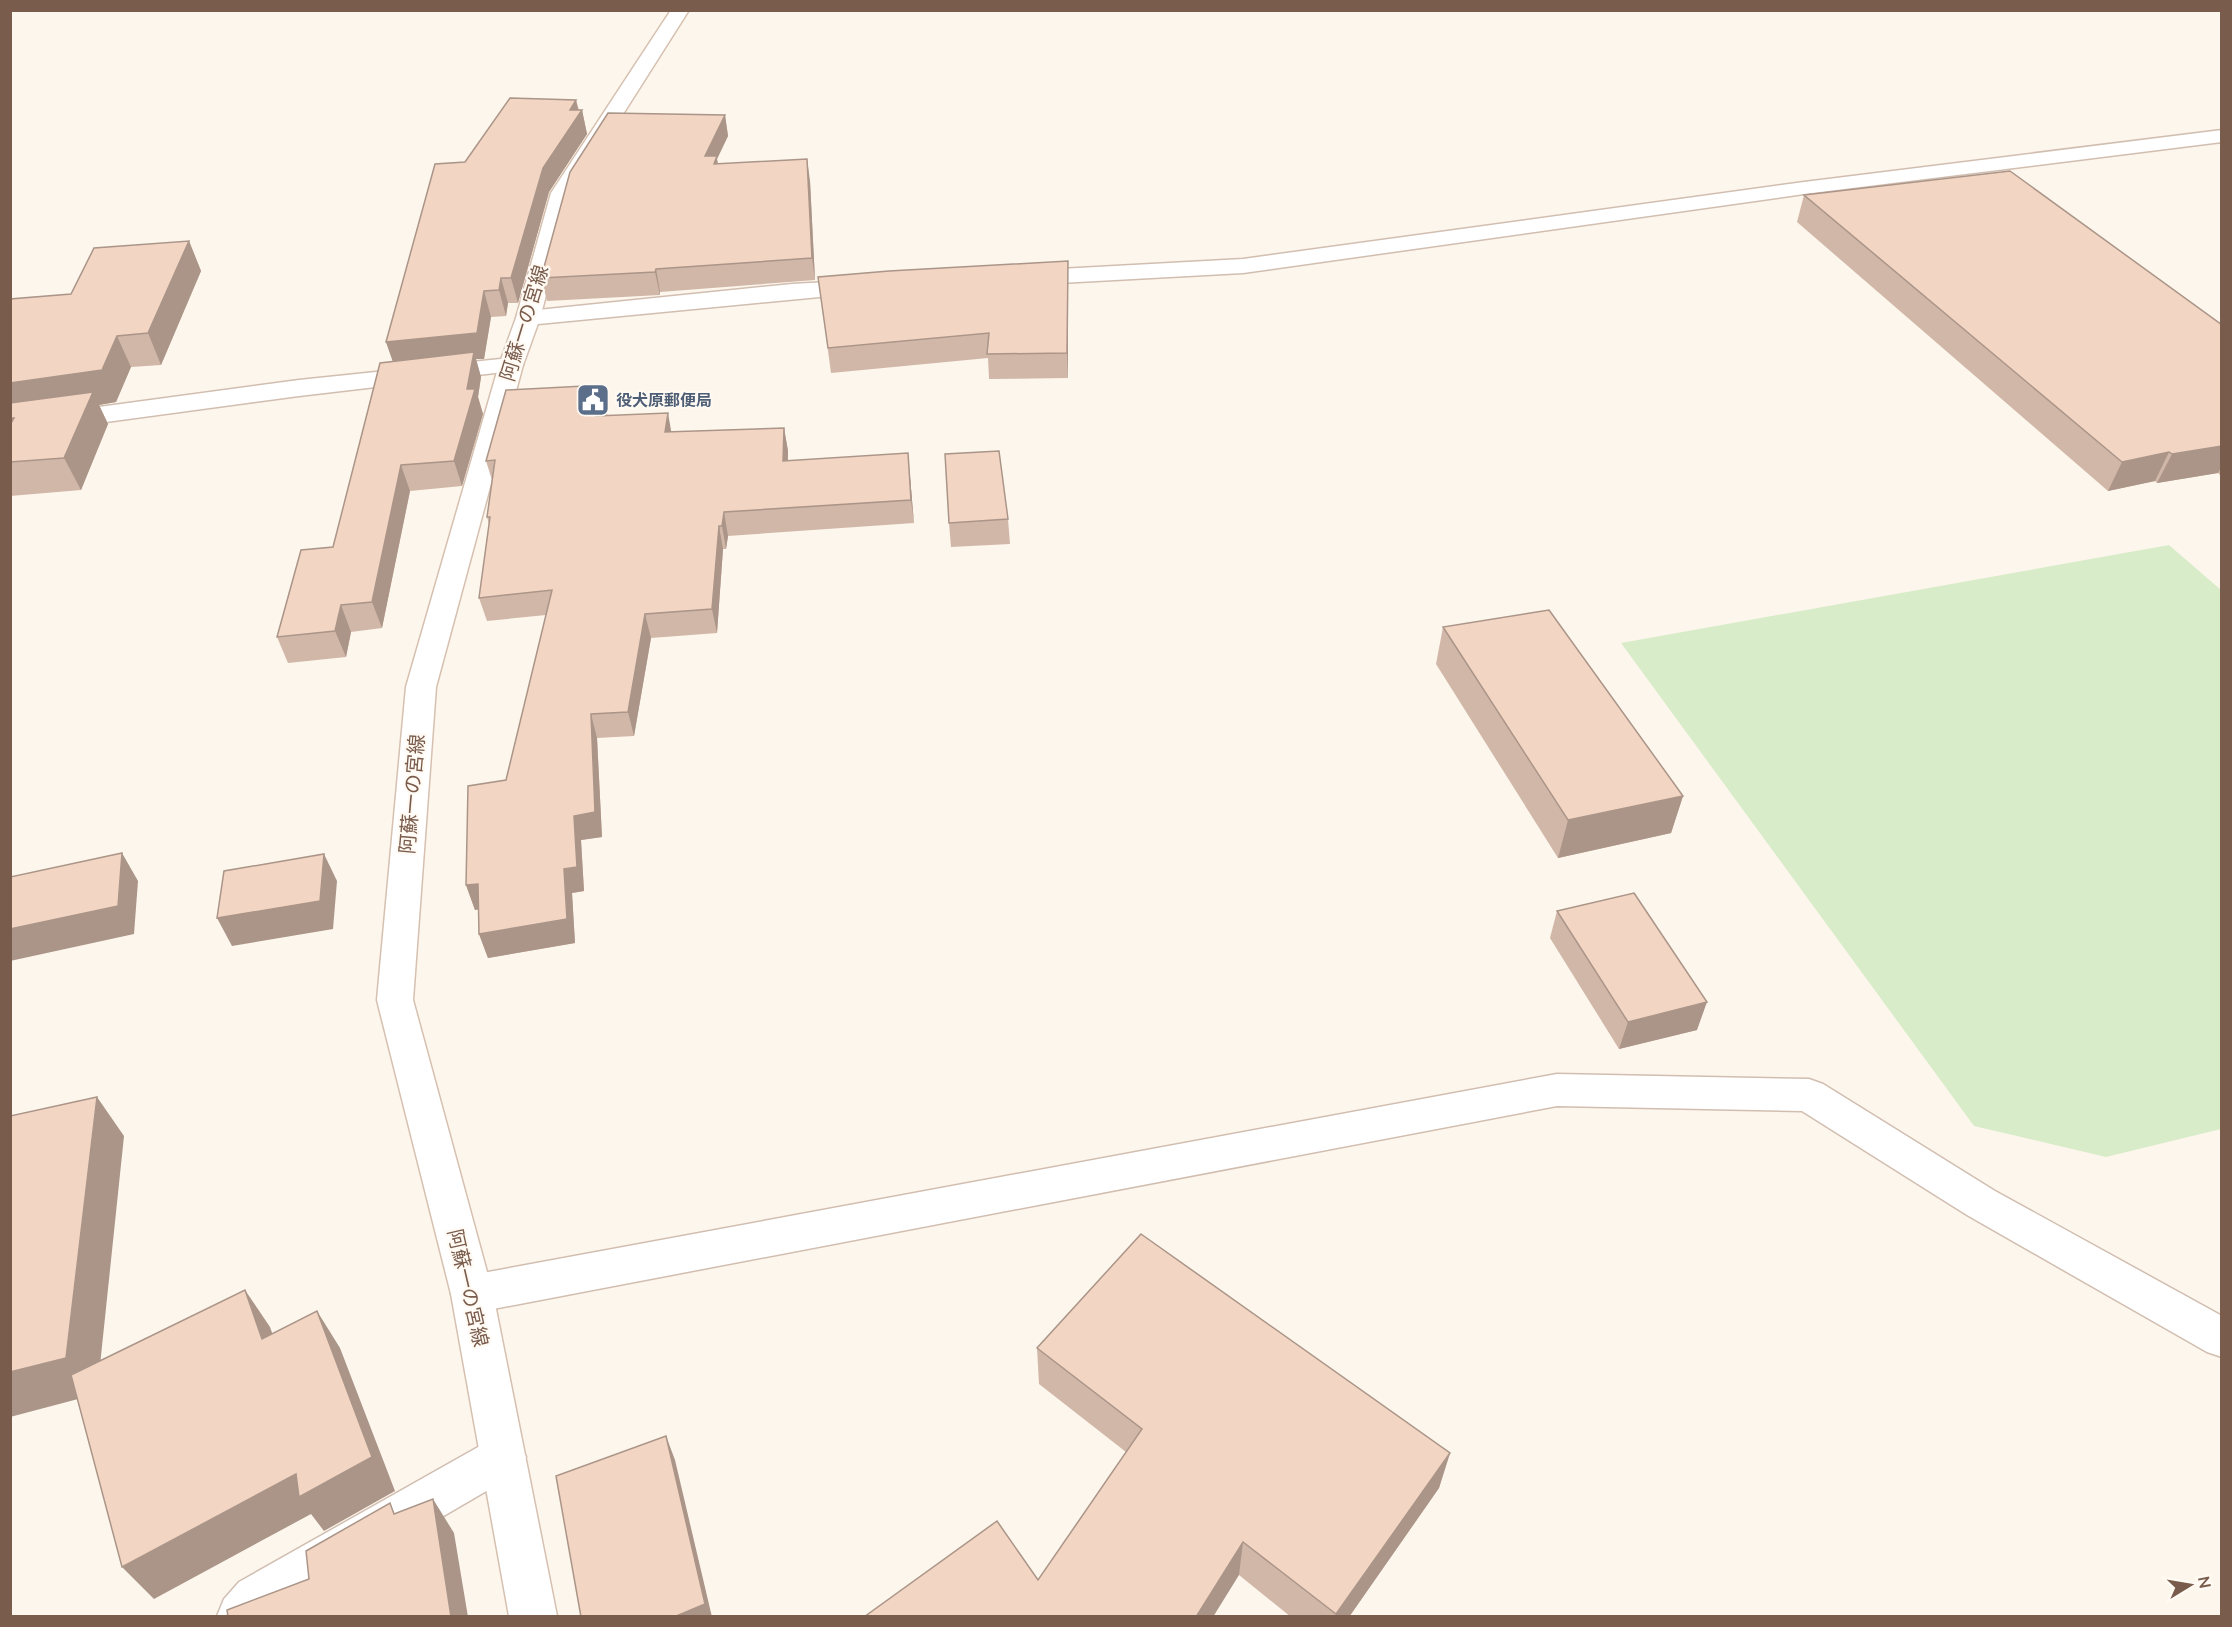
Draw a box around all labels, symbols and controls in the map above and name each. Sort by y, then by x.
street label: 阿蘇一の宮線 [494,262,555,384]
public building icon: 役犬原郵便局 [575,382,611,418]
place label: 役犬原郵便局 [616,390,712,412]
street label: 阿蘇一の宮線 [394,733,431,855]
street label: 阿蘇一の宮線 [441,1227,494,1350]
north arrow [2160,1555,2220,1615]
text: N [2192,1574,2216,1590]

